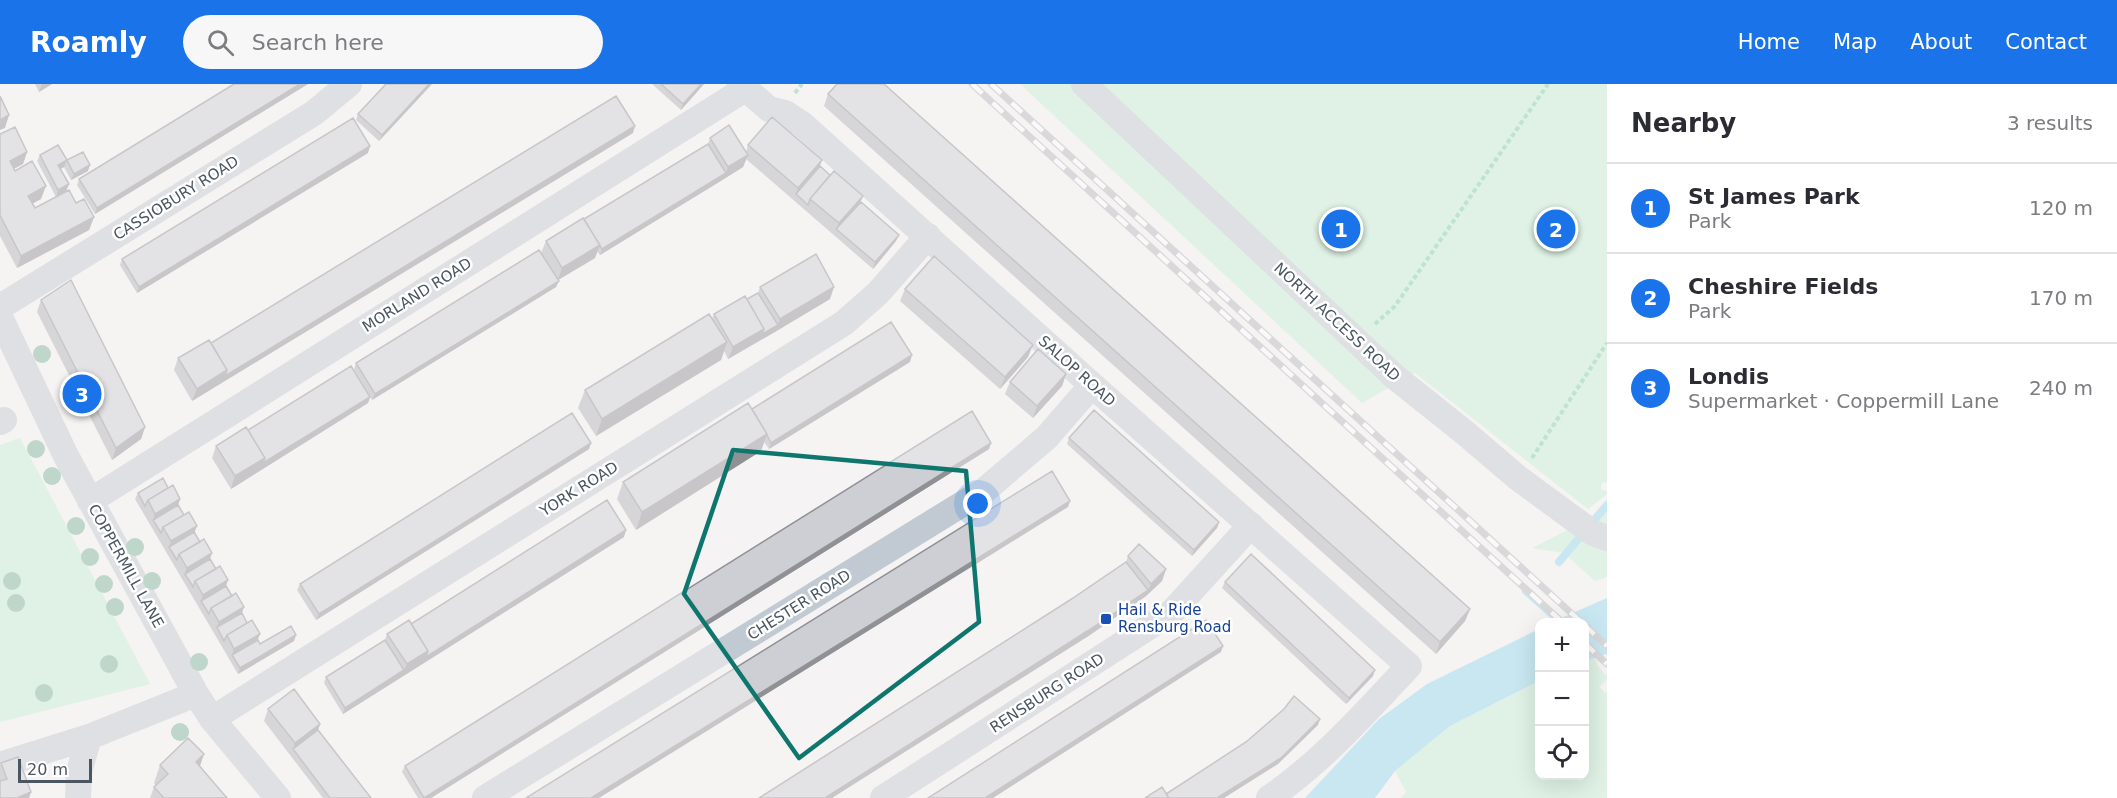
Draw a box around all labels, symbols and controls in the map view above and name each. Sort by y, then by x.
search box [183,15,603,69]
text: Roamly [30,26,147,59]
icon: search [204,26,237,59]
text: Search here [252,30,384,55]
text: Home [1738,30,1800,54]
text: Map [1833,30,1877,54]
text: About [1910,30,1972,54]
text: Contact [2005,30,2087,54]
text: Nearby [1631,108,1736,138]
text: 3 results [2007,111,2093,135]
street label: CASSIOBURY ROAD [110,152,242,244]
text: St James Park [1688,184,1860,209]
text: 1 [1644,196,1657,220]
text: 120 m [2029,196,2093,220]
pin: 1 [1322,206,1360,252]
pin: 2 [1536,206,1576,252]
text: Park [1688,209,1731,233]
street label: MORLAND ROAD [359,254,475,336]
street label: NORTH ACCESS ROAD [1270,259,1404,385]
text: Cheshire Fields [1688,274,1878,299]
text: 2 [1644,286,1657,310]
text: 170 m [2029,286,2093,310]
text: Park [1688,299,1731,323]
street label: SALOP ROAD [1035,332,1119,410]
text: Londis [1688,364,1769,389]
pin: 3 [62,372,101,416]
text: 3 [1644,376,1657,400]
text: 240 m [2029,376,2093,400]
text: Supermarket · Coppermill Lane [1688,389,1999,413]
street label: YORK ROAD [536,458,621,521]
your location [963,489,992,518]
street label: COPPERMILL LANE [84,501,168,631]
street label: CHESTER ROAD [744,566,854,644]
place label: Hail & Ride Rensburg Road [1118,601,1231,636]
marker: Hail & Ride Rensburg Road [1099,612,1113,626]
map controls [1535,618,1589,780]
button: + [1535,618,1589,672]
street label: RENSBURG ROAD [987,649,1107,737]
button: − [1535,672,1589,726]
button: locate [1535,726,1589,780]
scale bar [18,756,92,784]
text: 20 m [27,760,68,779]

